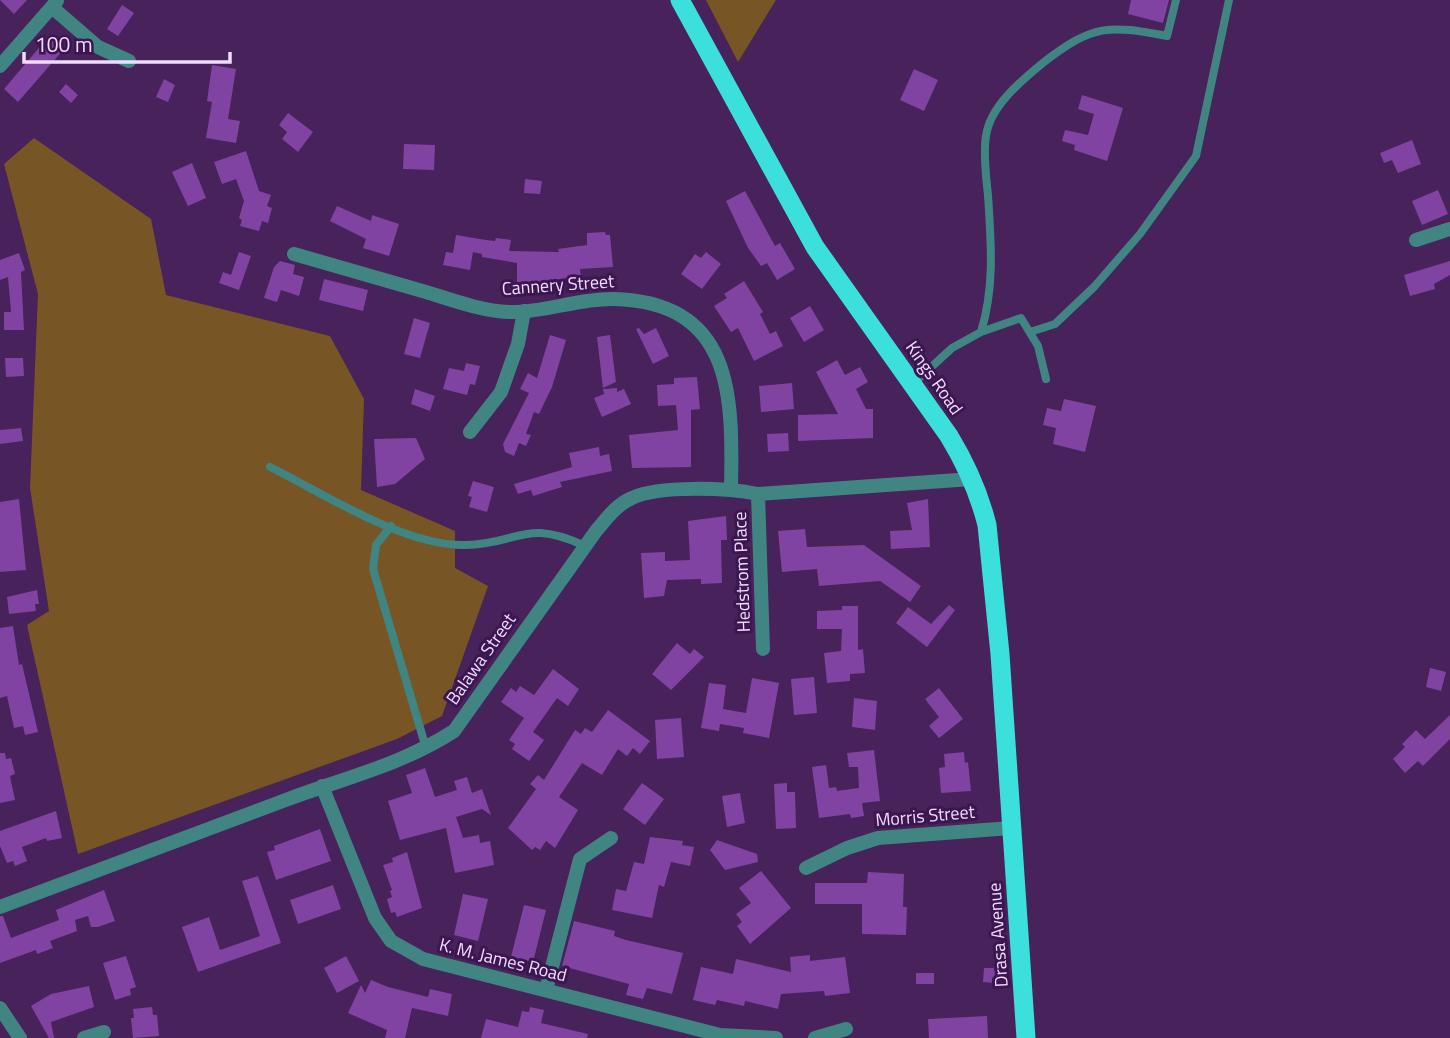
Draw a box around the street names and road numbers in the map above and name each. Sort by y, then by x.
street label: Cannery Street [501,267,616,302]
street label: Kings Road [899,335,970,420]
street label: Hedstrom Place [726,511,757,633]
street label: Balawa Street [439,607,523,710]
street label: Morris Street [874,798,976,833]
street label: Drasa Avenue [980,882,1015,988]
street label: K. M. James Road [436,931,570,988]

